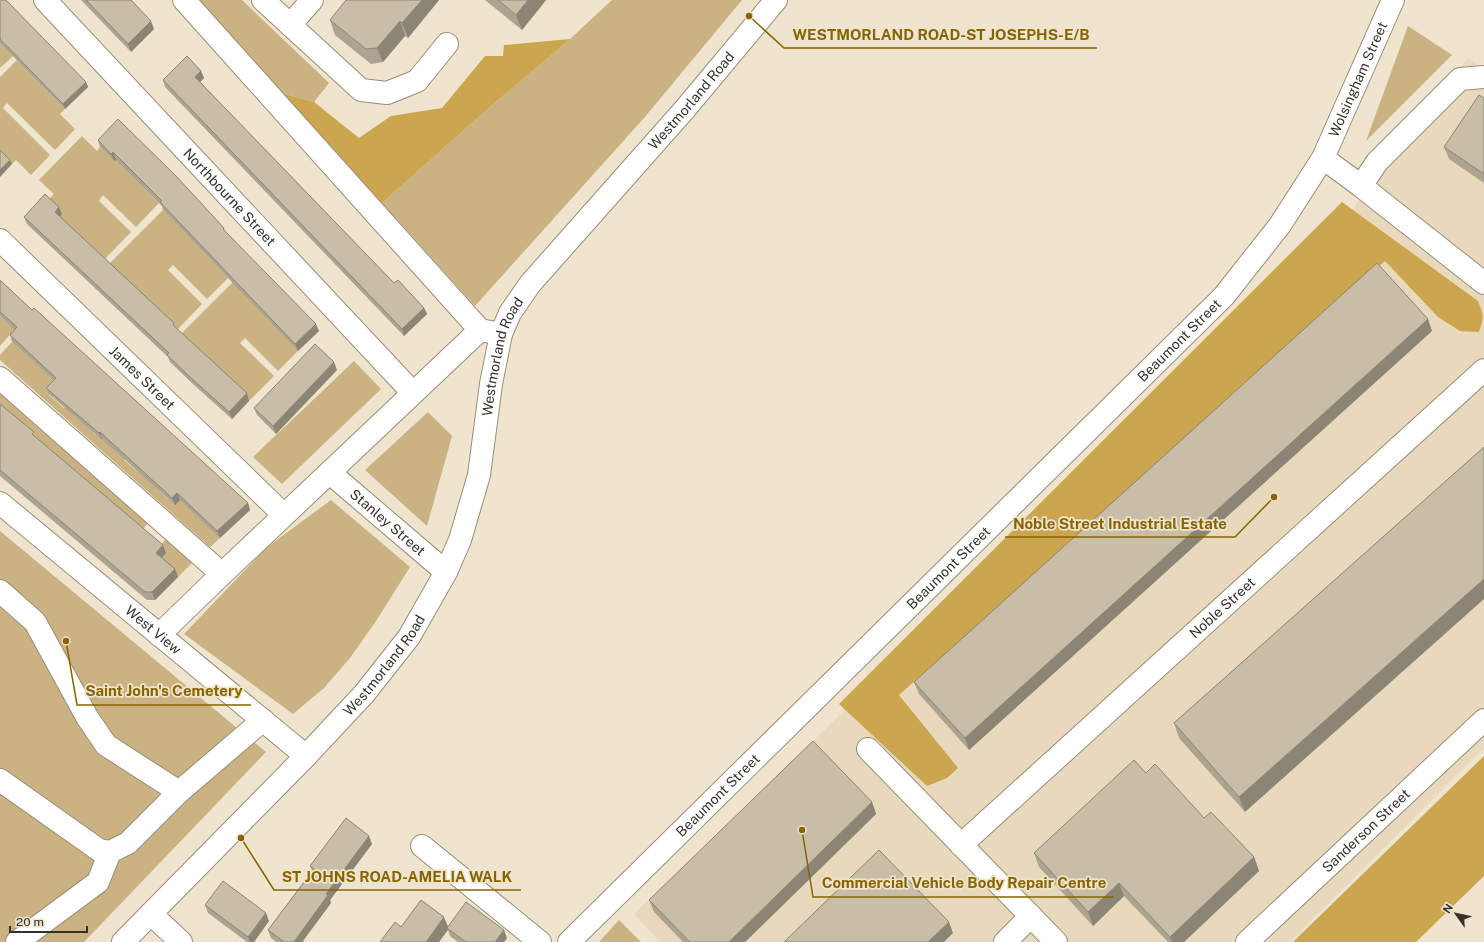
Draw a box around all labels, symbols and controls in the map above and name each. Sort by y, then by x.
street label: Wolsingham Street [1325,19,1390,139]
callout: WESTMORLAND ROAD-ST JOSEPHS-E/B [784,21,1097,48]
text: WESTMORLAND ROAD-ST JOSEPHS-E/B [792,26,1090,43]
street label: Westmorland Road [645,48,737,153]
street label: Northbourne Street [180,145,279,249]
street label: Westmorland Road [479,294,526,417]
street label: Beaumont Street [1134,296,1224,385]
street label: James Street [106,343,178,413]
street label: Stanley Street [347,486,429,559]
callout: Noble Street Industrial Estate [1005,510,1235,537]
text: Noble Street Industrial Estate [1013,515,1227,532]
street label: Beaumont Street [903,523,994,612]
street label: Noble Street [1186,574,1258,641]
street label: West View [122,602,185,658]
street label: Westmorland Road [340,612,428,719]
callout: Saint John's Cemetery [77,678,251,705]
text: Saint John's Cemetery [85,682,243,699]
street label: Beaumont Street [673,751,763,840]
street label: Sanderson Street [1319,786,1413,875]
callout: ST JOHNS ROAD-AMELIA WALK [274,863,521,890]
text: ST JOHNS ROAD-AMELIA WALK [282,868,512,885]
callout: Commercial Vehicle Body Repair Centre [813,870,1114,897]
text: Commercial Vehicle Body Repair Centre [822,874,1106,891]
north arrow [1436,894,1476,934]
text: N [1440,902,1455,915]
scale bar [10,908,87,934]
text: 20 m [16,915,44,929]

